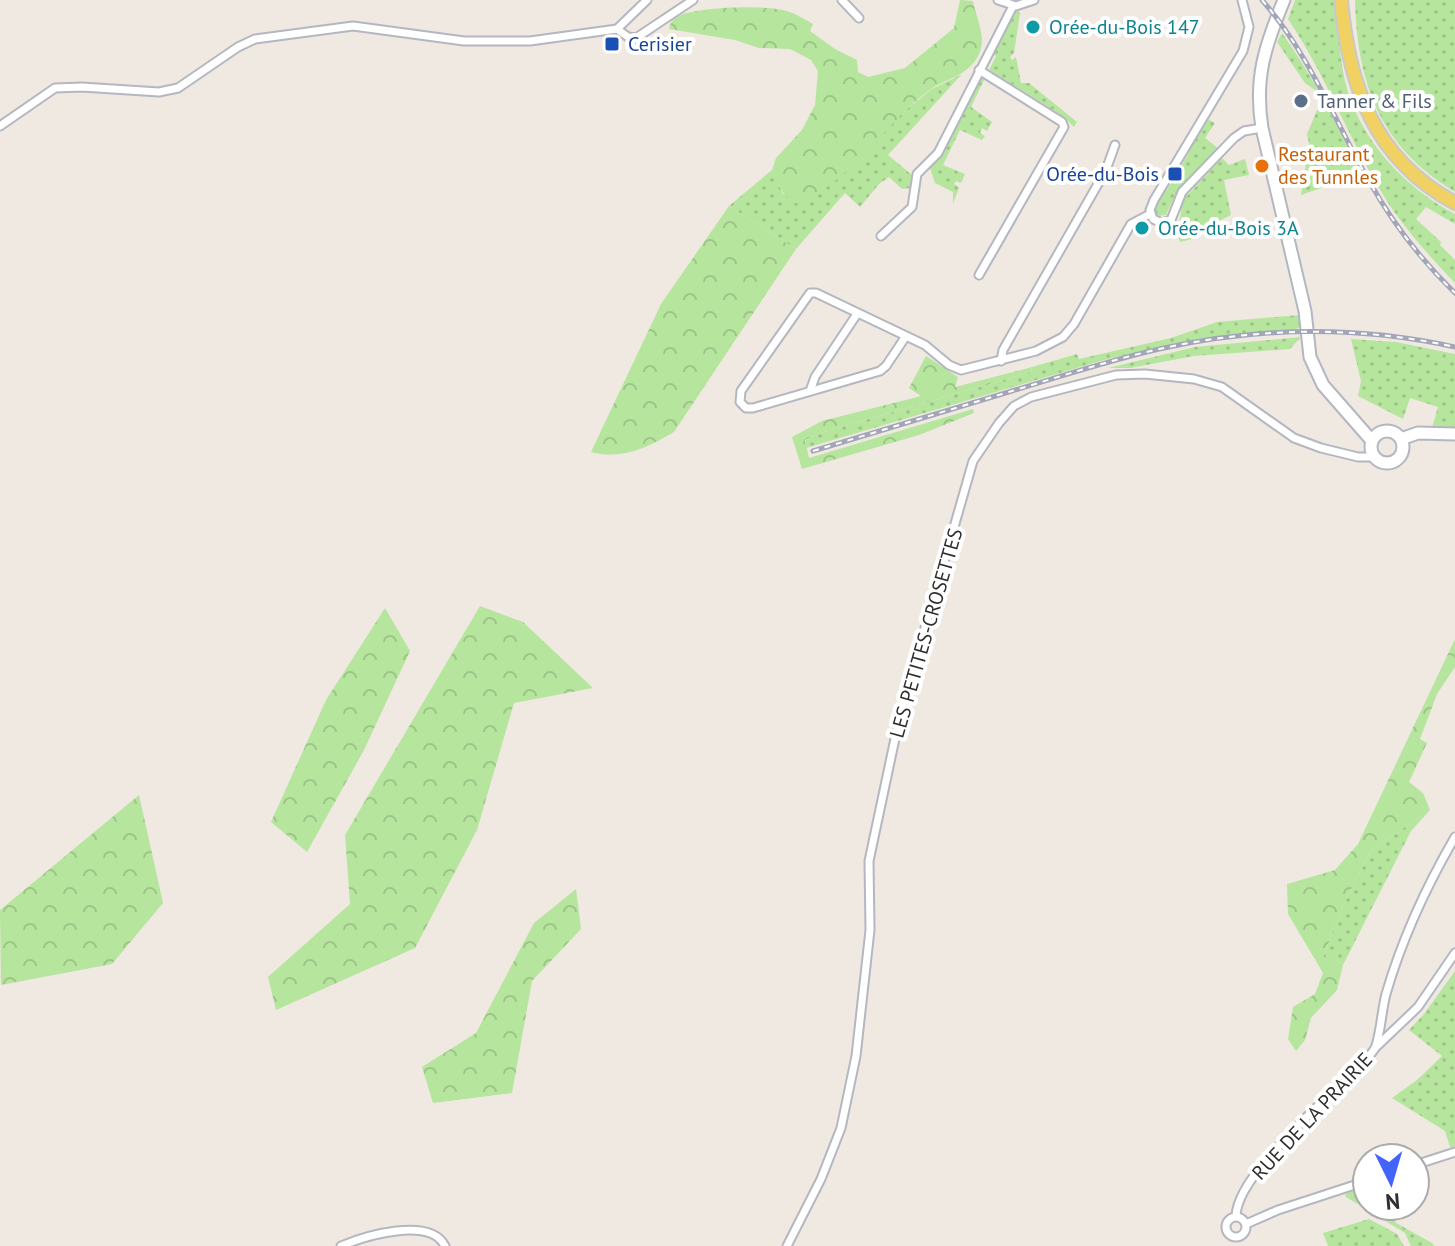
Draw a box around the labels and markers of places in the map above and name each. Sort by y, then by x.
place label: Orée-du-Bois 147 [1049,14,1200,40]
marker: Orée-du-Bois 147 [1024,18,1042,36]
place label: Cerisier [628,31,692,57]
marker: Cerisier [603,35,621,53]
place label: Tanner & Fils [1317,88,1432,114]
marker: Tanner & Fils [1292,92,1310,110]
place label: Restaurant des Tunnles [1278,141,1378,190]
marker: Restaurant des Tunnles [1253,157,1271,175]
place label: Orée-du-Bois [1046,161,1159,187]
marker: Orée-du-Bois [1166,165,1184,183]
place label: Orée-du-Bois 3A [1158,215,1299,241]
marker: Orée-du-Bois 3A [1133,219,1151,237]

